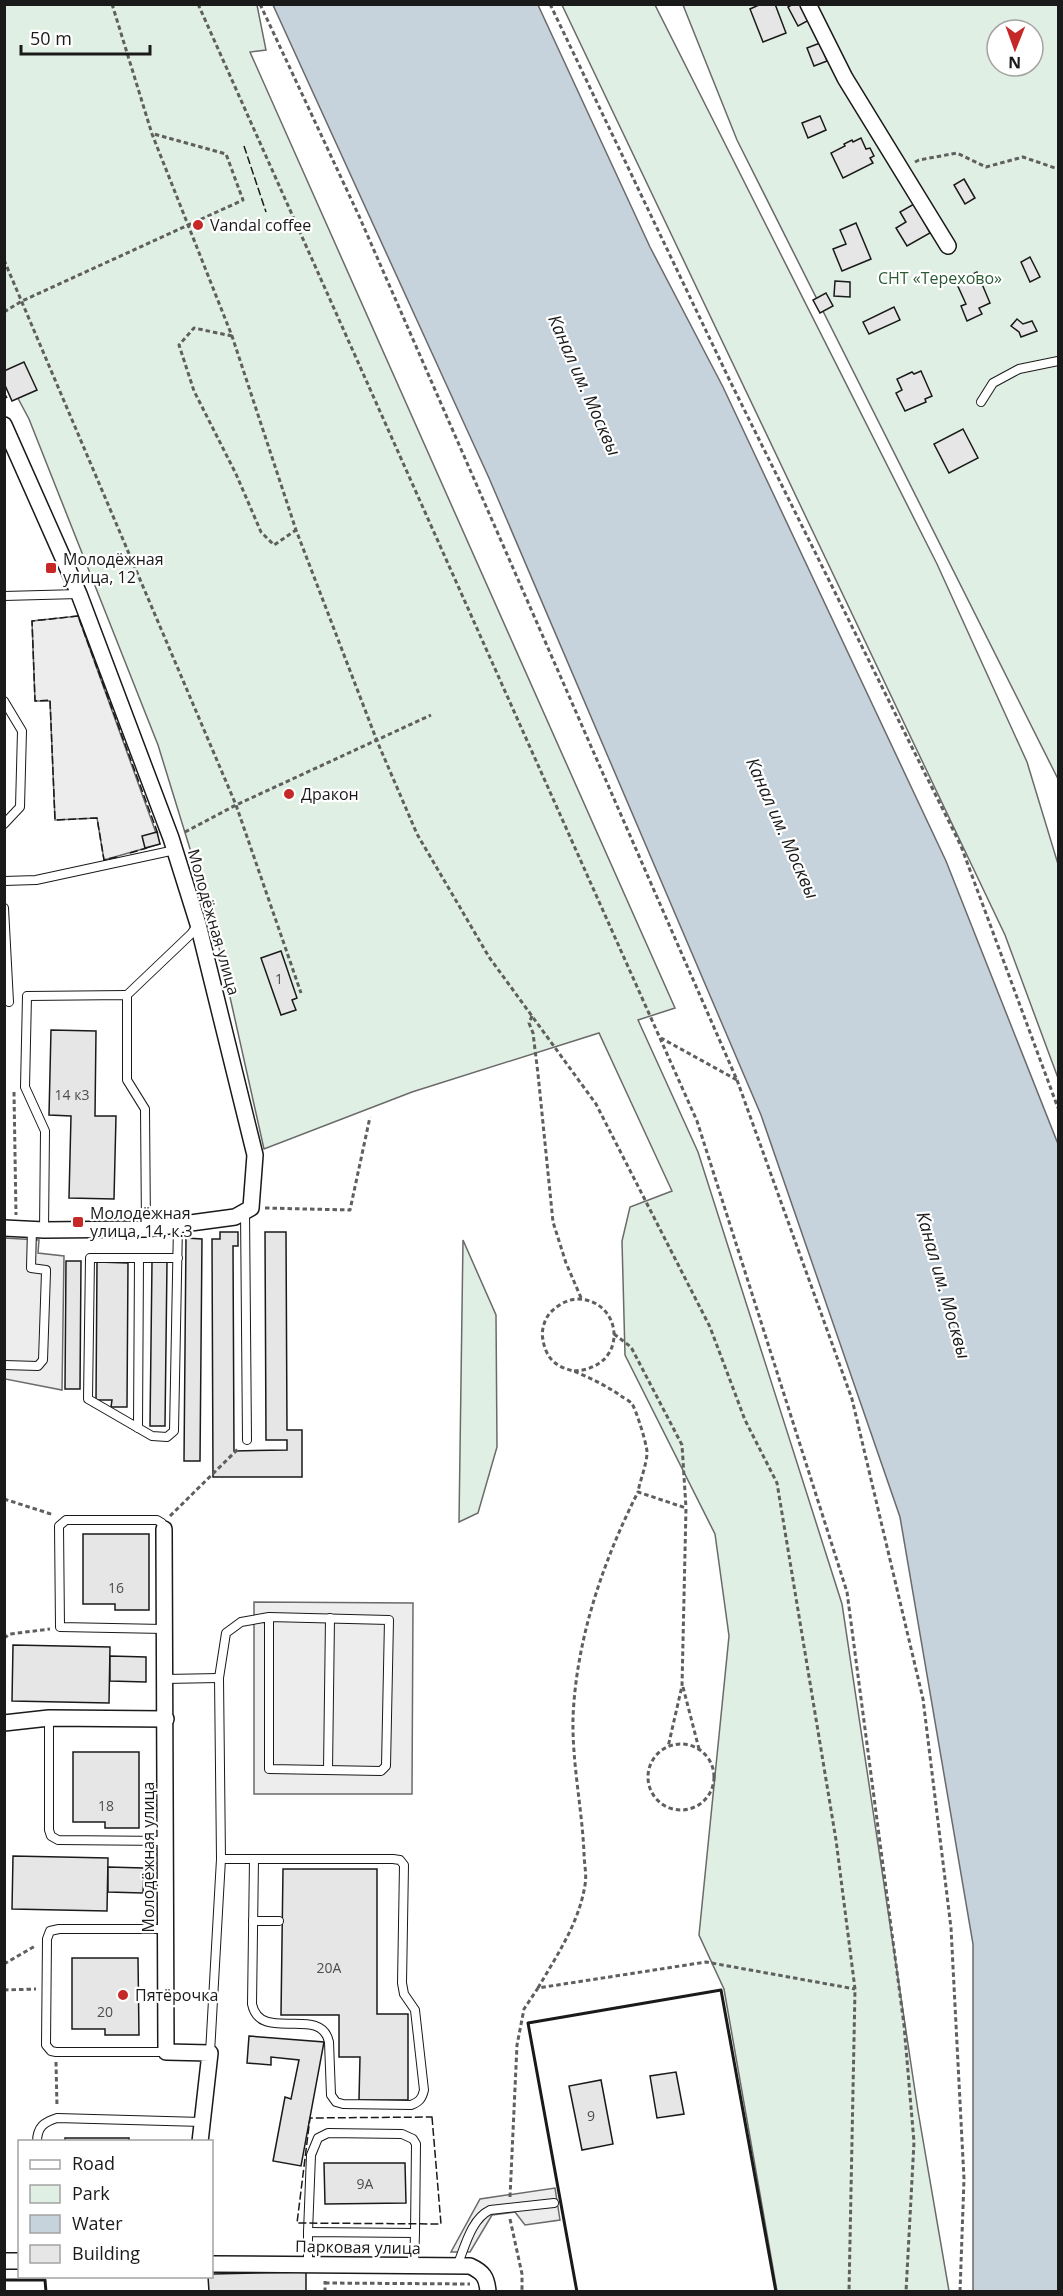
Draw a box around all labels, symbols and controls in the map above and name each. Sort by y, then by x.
scale bar [21,18,150,56]
north arrow [985,18,1045,78]
text: 50 m [30,26,72,50]
text: N [1008,52,1021,74]
place label: Vandal coffee [210,214,311,236]
marker: Vandal coffee [191,218,205,232]
park label: СНТ «Терехово» [878,267,1002,289]
water label: Канал им. Москвы [543,311,627,459]
place label: Молодёжная улица, 12 [63,548,164,588]
marker: Молодёжная улица, 12 [44,561,58,575]
water label: Канал им. Москвы [741,754,825,902]
place label: Дракон [301,783,359,805]
marker: Дракон [282,787,296,801]
street label: Молодёжная улица [183,846,245,998]
house number: 1 [275,969,283,988]
house number: 14 к3 [55,1085,89,1104]
place label: Молодёжная улица, 14, к.3 [90,1202,193,1242]
water label: Канал им. Москвы [911,1209,977,1362]
marker: Молодёжная улица, 14, к.3 [71,1215,85,1229]
house number: 16 [108,1578,124,1597]
street label: Молодёжная улица [137,1781,159,1933]
house number: 18 [98,1796,114,1815]
house number: 20А [317,1958,342,1977]
place label: Пятёрочка [135,1984,218,2006]
marker: Пятёрочка [116,1988,130,2002]
house number: 20 [97,2002,113,2021]
house number: 9 [587,2106,595,2125]
legend [18,2140,213,2278]
text: Road [72,2151,115,2175]
house number: 9А [357,2174,374,2193]
text: Park [72,2181,110,2205]
text: Water [72,2211,123,2235]
street label: Парковая улица [295,2235,421,2259]
text: Building [72,2241,140,2265]

